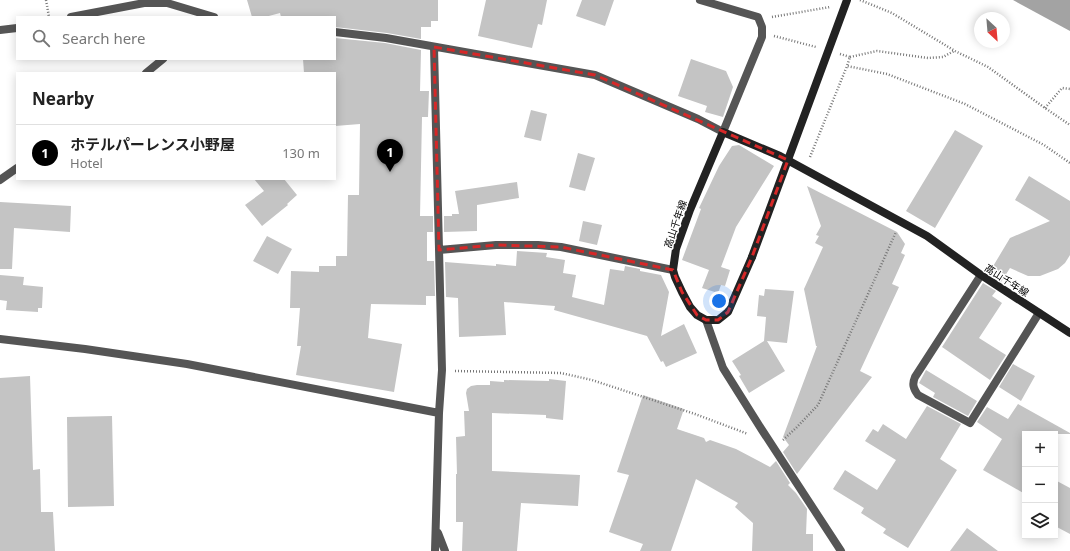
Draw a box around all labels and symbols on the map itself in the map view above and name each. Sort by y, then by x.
north arrow [974,12,1010,48]
pin: 1 [377,139,403,172]
street label: 高山千年線 [660,198,690,250]
street label: 高山千年線 [982,261,1032,299]
your location [709,291,729,311]

